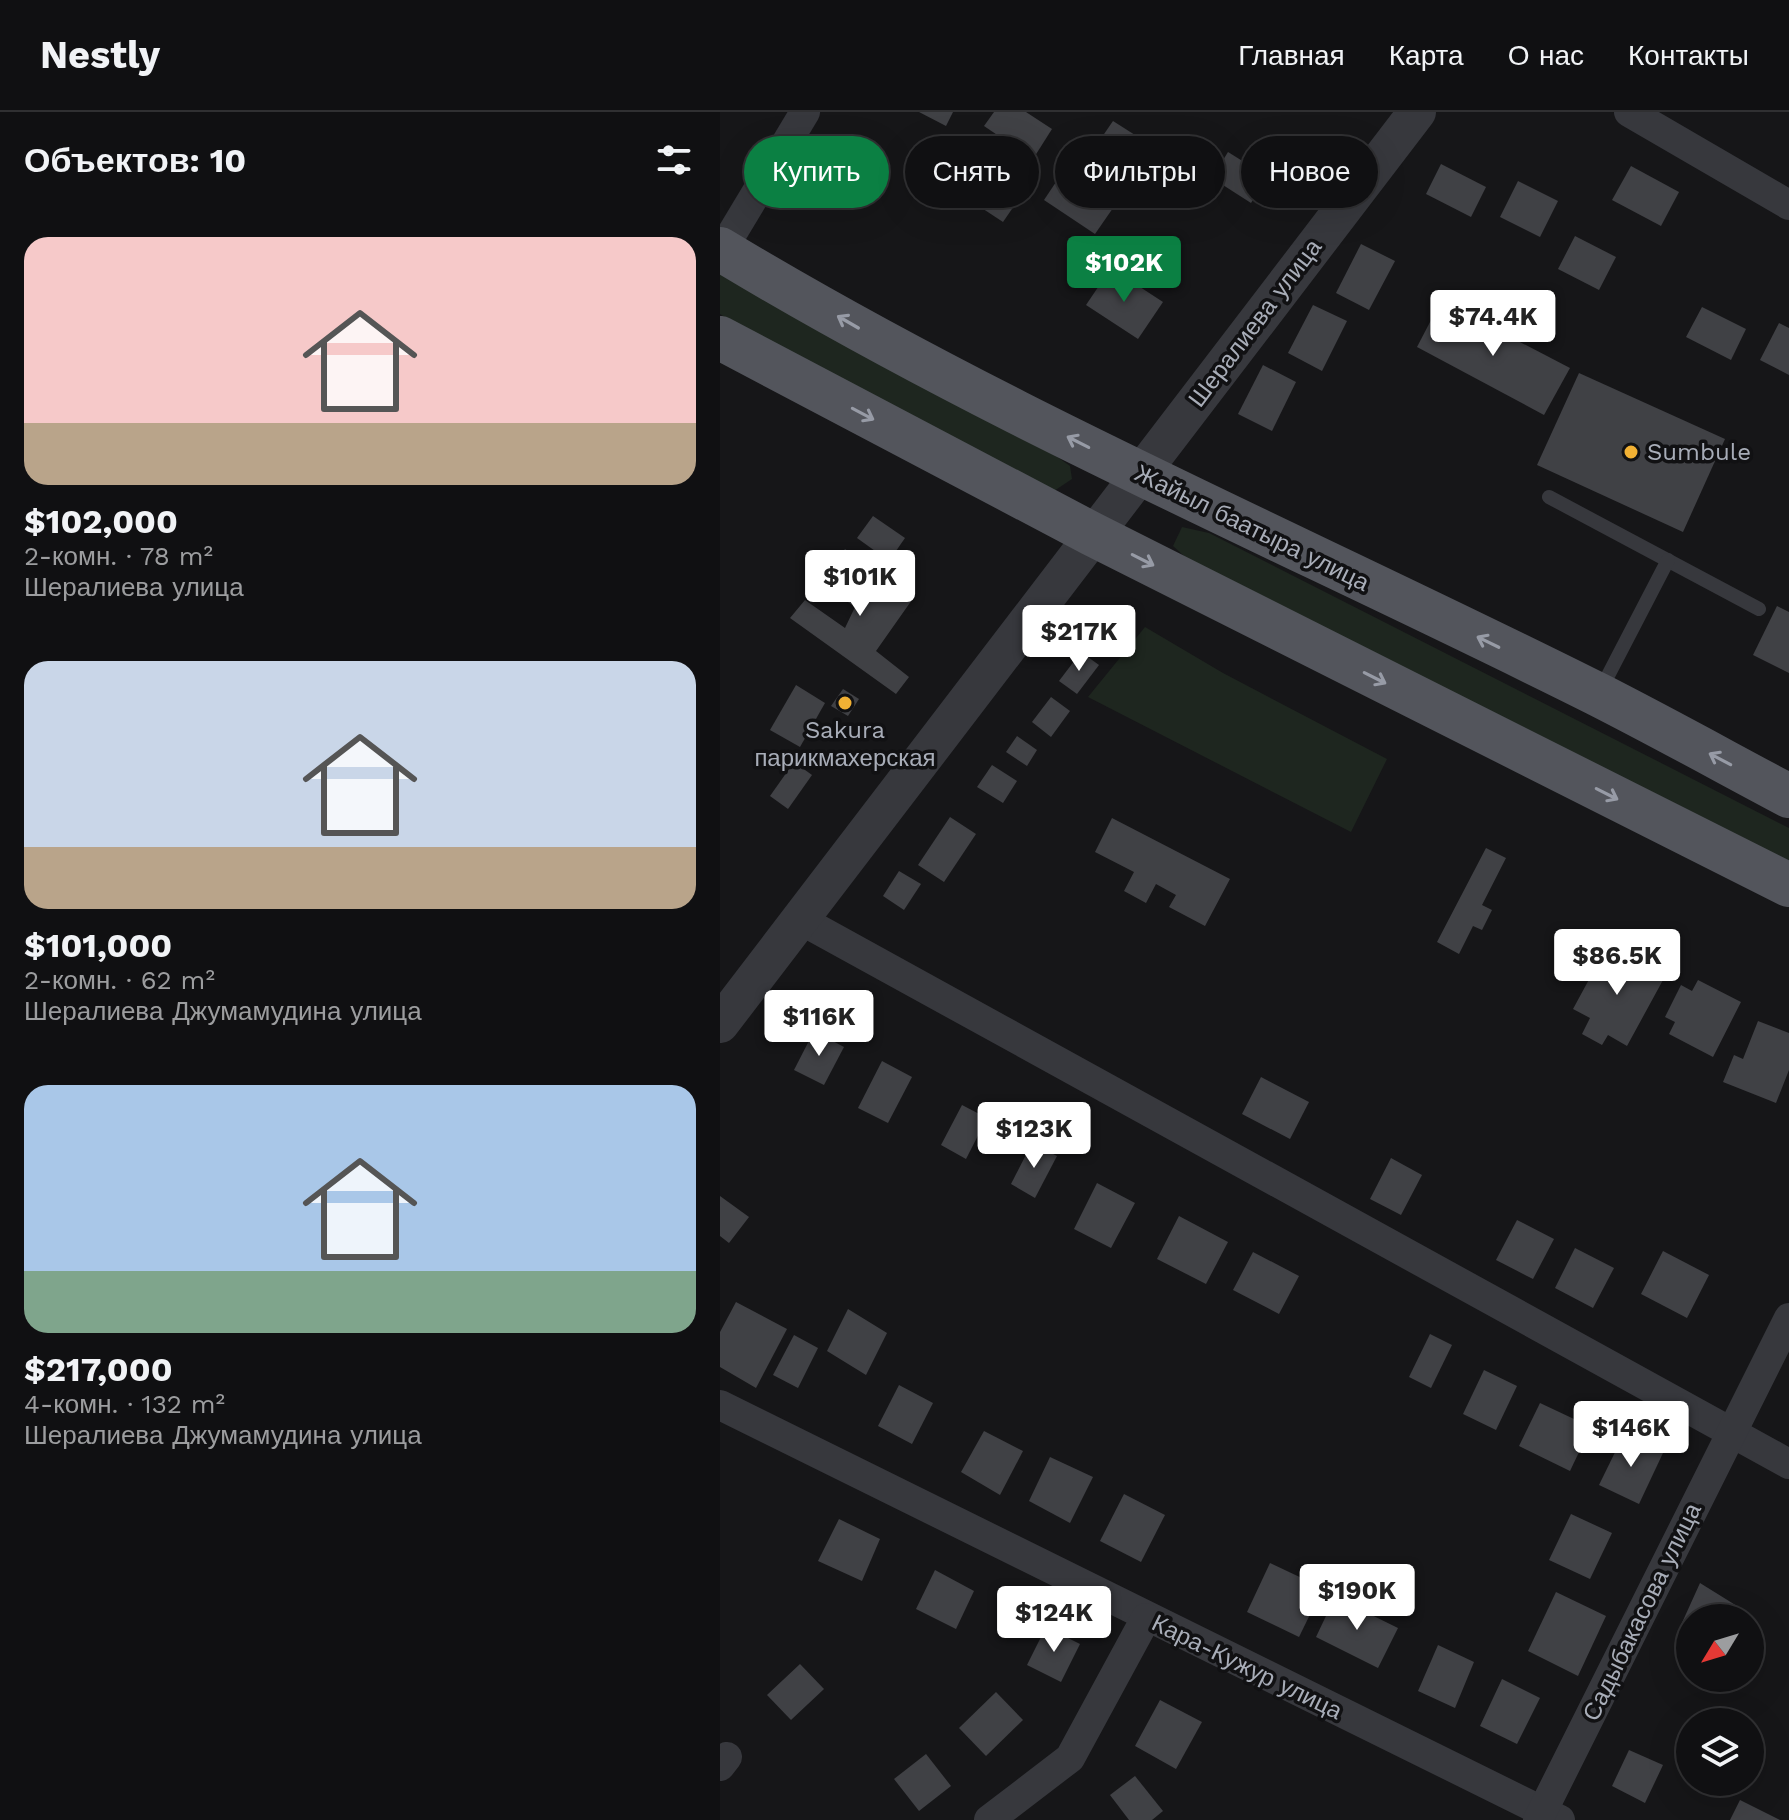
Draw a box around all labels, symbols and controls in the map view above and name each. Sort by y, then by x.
text: Nestly [40,33,160,77]
text: Главная [1238,39,1345,72]
text: Карта [1389,39,1464,72]
text: О нас [1508,39,1584,72]
text: Контакты [1628,39,1749,72]
chip: Купить [744,136,889,208]
chip: Снять [905,136,1039,208]
chip: Фильтры [1055,136,1225,208]
chip: Новое [1241,136,1378,208]
icon: filters [652,138,696,182]
text: Объектов: 10 [24,140,246,180]
street label: Шералиева улица [1183,233,1328,412]
pin: $102K [1068,236,1180,304]
text: $102K [1085,247,1163,277]
icon: home [288,289,432,433]
pin: $74.4K [1428,290,1558,358]
text: $74.4K [1448,301,1538,331]
one-way arrow [837,314,860,330]
one-way arrow [851,406,875,422]
one-way arrow [1067,434,1091,450]
place label: Sumbule [1647,438,1751,466]
marker: Sumbule [1622,443,1640,461]
street label: Жайыл баатыра улица [1130,459,1374,597]
text: $102,000 [24,501,178,541]
text: 2-комн. · 78 m² [24,541,213,571]
pin: $101K [804,550,916,618]
one-way arrow [1131,553,1154,569]
text: $101K [823,561,897,591]
text: Шералиева улица [24,572,244,602]
pin: $217K [1023,605,1135,673]
text: $217K [1040,616,1118,646]
one-way arrow [1477,634,1501,649]
one-way arrow [1363,671,1386,686]
marker: Sakura парикмахерская [836,694,854,712]
icon: home [288,713,432,857]
place label: Sakura парикмахерская [754,716,936,772]
one-way arrow [1709,751,1732,767]
one-way arrow [1595,787,1619,802]
text: $101,000 [24,925,172,965]
pin: $86.5K [1552,929,1682,997]
text: $86.5K [1572,940,1662,970]
text: 2-комн. · 62 m² [24,965,215,995]
pin: $116K [763,990,875,1058]
text: Шералиева Джумамудина улица [24,996,422,1026]
text: $116K [782,1001,856,1031]
pin: $123K [978,1102,1090,1170]
text: $123K [996,1113,1072,1143]
icon: home [288,1137,432,1281]
text: $217,000 [24,1349,173,1389]
text: 4-комн. · 132 m² [24,1389,225,1419]
pin: $146K [1575,1401,1687,1469]
text: $146K [1592,1412,1670,1442]
text: Шералиева Джумамудина улица [24,1420,422,1450]
street label: Садыбакасова улица [1577,1498,1707,1725]
pin: $190K [1301,1564,1413,1632]
text: $190K [1318,1575,1396,1605]
pin: $124K [998,1586,1110,1654]
text: $124K [1015,1597,1093,1627]
north arrow [1676,1604,1764,1692]
map controls [1676,1604,1764,1796]
street label: Кара-Кужур улица [1147,1609,1347,1725]
button: layers [1676,1708,1764,1796]

